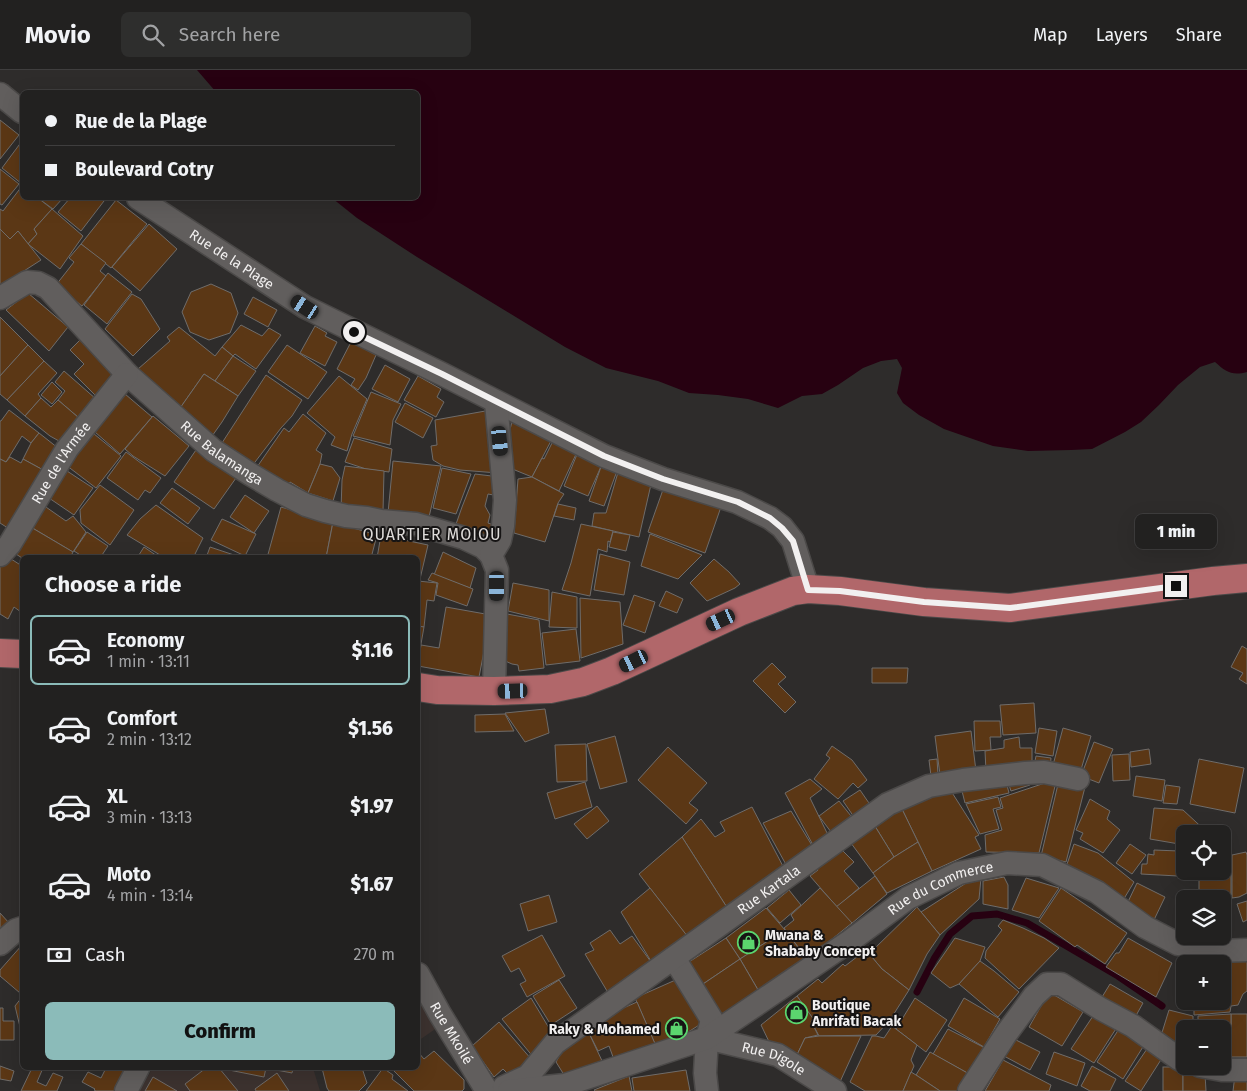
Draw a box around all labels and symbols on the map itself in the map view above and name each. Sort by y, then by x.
street label: Rue de la Plage [186,226,277,293]
car [288,293,321,321]
route start [343,321,365,343]
street label: Rue Balamanga [177,417,266,489]
street label: Rue de l'Armée [28,418,95,507]
car [490,425,509,457]
callout: 1 min [1135,514,1217,548]
district label: QUARTIER MOIOU [362,525,502,544]
car [489,571,504,601]
route end [1165,575,1187,597]
car [704,607,737,633]
car [617,648,650,674]
car [497,683,528,699]
street label: Rue du Commerce [885,858,995,919]
street label: Rue Kartala [734,862,804,918]
place label: Mwana & Shababy Concept [765,927,876,960]
shop icon: Mwana & Shababy Concept [737,931,761,955]
place label: Boutique Anrifati Bacak [811,997,901,1030]
street label: Rue Mkoilé [426,999,477,1068]
shop icon: Boutique Anrifati Bacak [784,1001,808,1025]
shop icon: Raky & Mohamed [664,1017,688,1041]
place label: Raky & Mohamed [549,1021,660,1038]
street label: Rue Digole [740,1039,808,1079]

